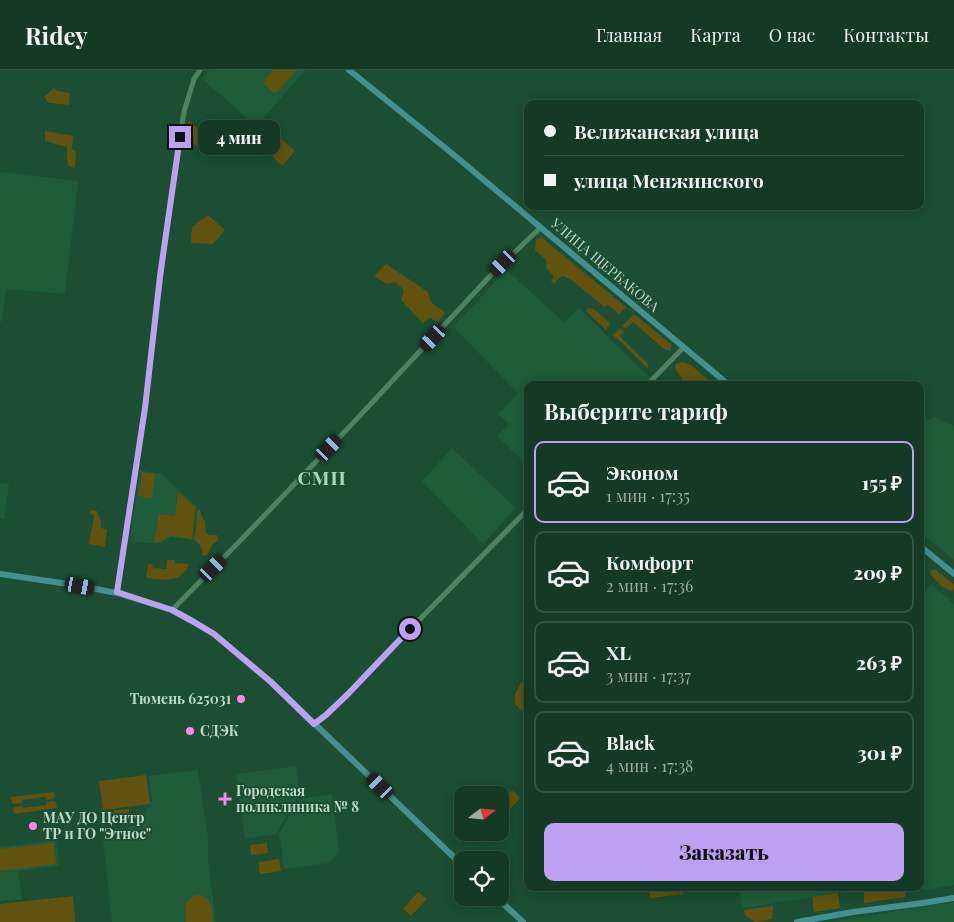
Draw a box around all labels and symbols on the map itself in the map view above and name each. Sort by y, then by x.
callout: 4 мин [198,120,280,154]
route end [169,126,191,148]
street label: УЛИЦА ЩЕРБАКОВА [546,213,664,316]
car [487,247,518,279]
car [417,322,448,354]
car [313,432,344,464]
district label: СМП [297,464,347,490]
car [197,552,228,584]
car [63,576,96,596]
route start [399,618,421,640]
place label: Тюмень 625031 [130,689,231,708]
marker: Тюмень 625031 [235,693,247,705]
place label: СДЭК [200,721,239,740]
marker: СДЭК [184,725,196,737]
car [363,770,396,802]
place label: Городская поликлиника № 8 [236,781,359,816]
north arrow [454,786,509,841]
marker: Городская поликлиника № 8 [218,792,232,806]
place label: МАУ ДО Центр ТР и ГО "Этнос" [43,808,151,843]
marker: МАУ ДО Центр ТР и ГО "Этнос" [27,820,39,832]

